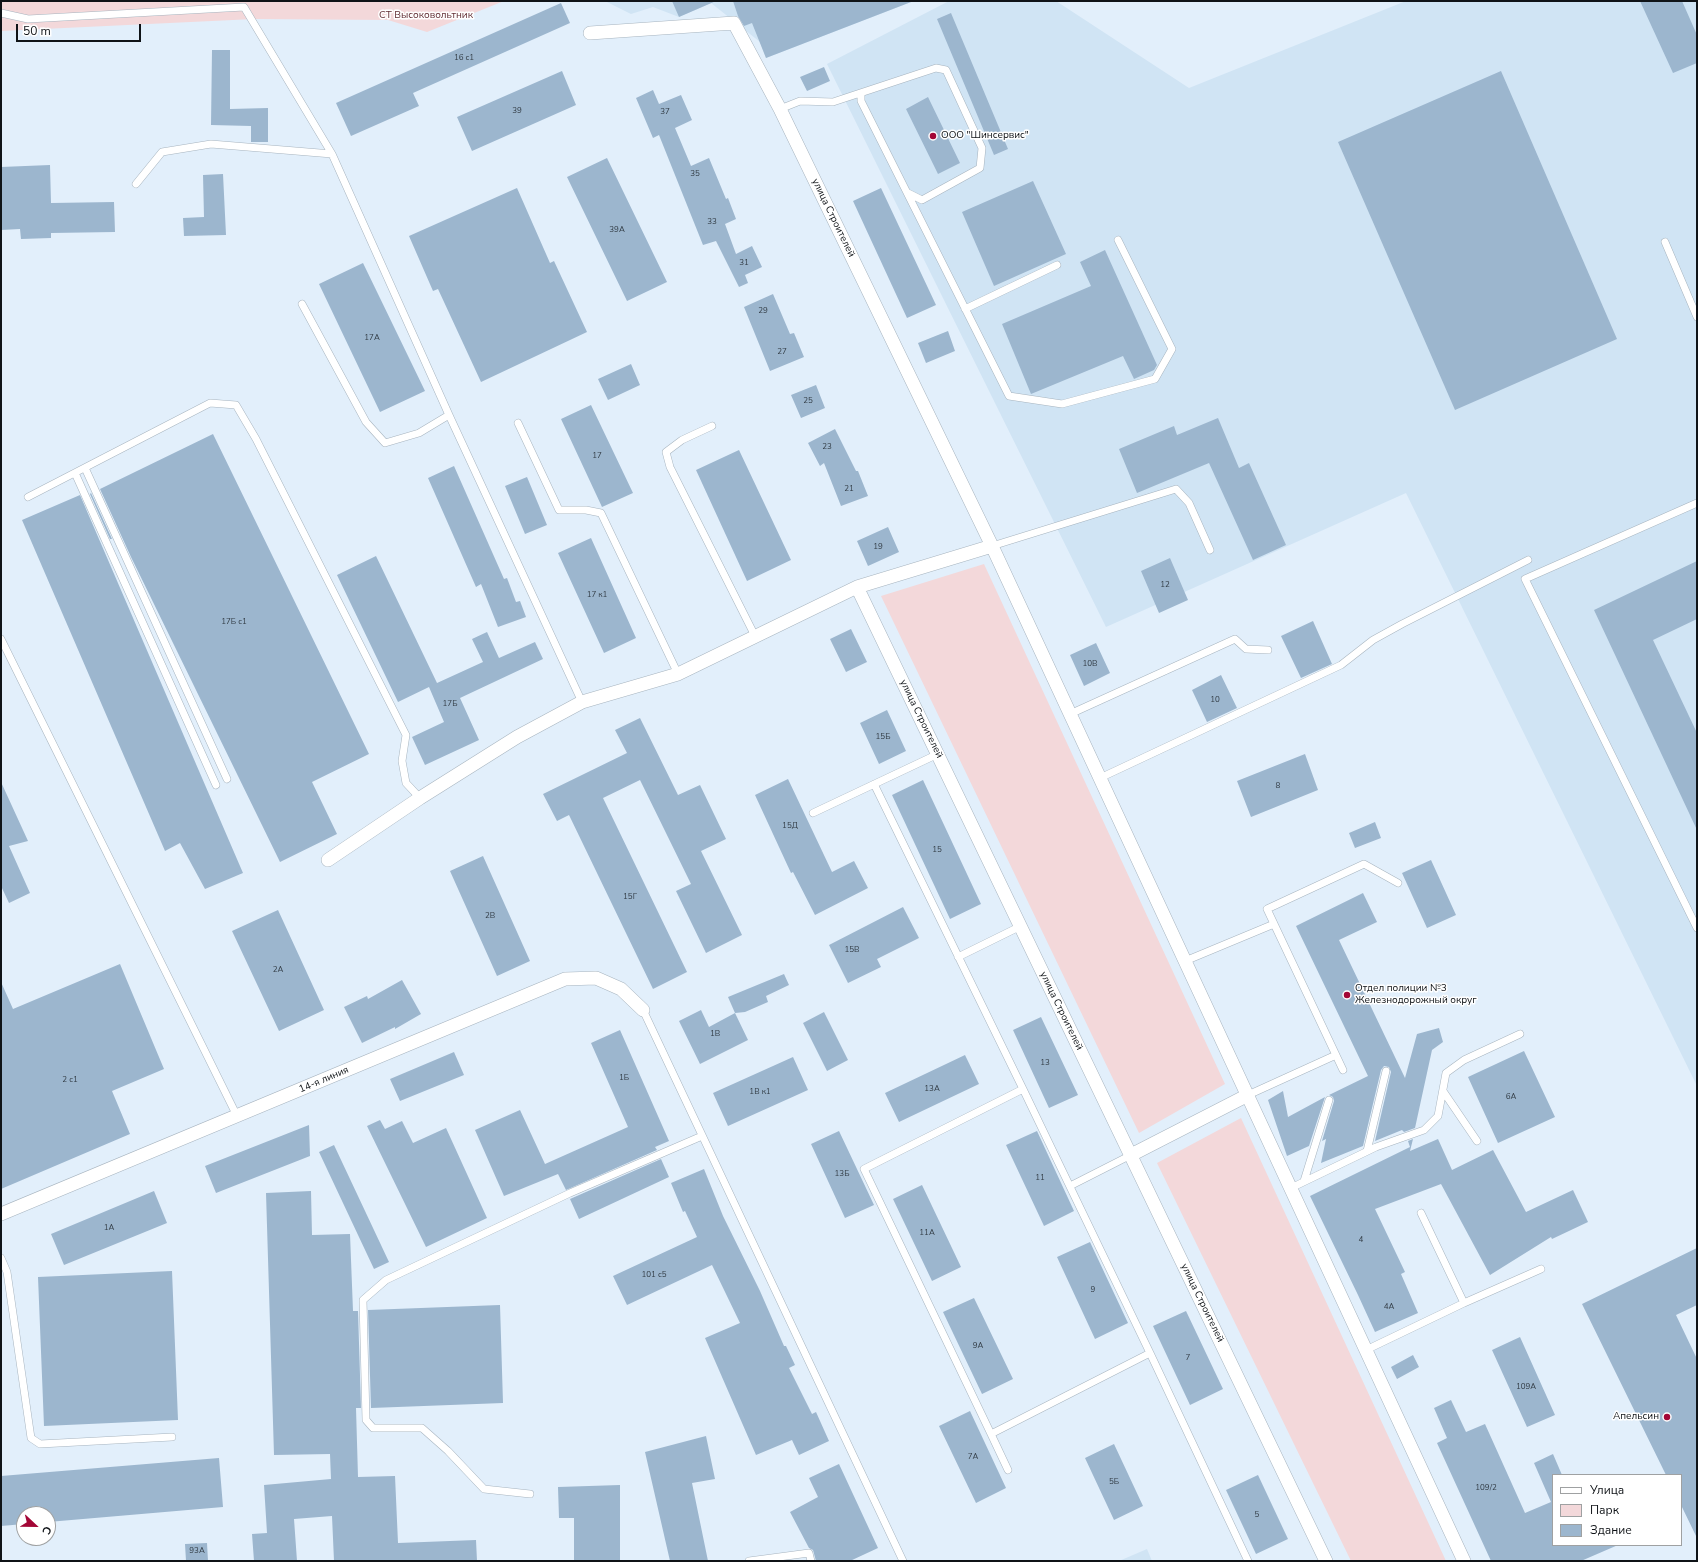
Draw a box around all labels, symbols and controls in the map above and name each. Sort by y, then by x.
park label: СТ Высоковольтник [379,10,473,22]
scale bar [18,16,143,42]
text: 50 m [23,23,51,39]
house number: 16 с1 [454,53,474,63]
house number: 39 [512,106,522,116]
house number: 37 [660,107,670,117]
place label: ООО "Шинсервис" [941,130,1029,142]
marker: ООО "Шинсервис" [928,131,938,141]
house number: 35 [690,169,700,179]
street label: улица Строителей [809,177,857,259]
house number: 33 [707,217,717,227]
house number: 39А [609,225,625,235]
house number: 31 [739,258,749,268]
house number: 29 [758,306,768,316]
house number: 17А [364,333,380,343]
house number: 27 [777,347,787,357]
house number: 25 [803,396,813,406]
house number: 23 [822,442,832,452]
house number: 17 [592,451,602,461]
house number: 21 [844,484,854,494]
house number: 19 [873,542,883,552]
house number: 12 [1160,580,1170,590]
house number: 17 к1 [587,590,607,600]
house number: 17Б с1 [221,617,247,627]
house number: 10В [1082,659,1098,669]
street label: улица Строителей [897,678,945,760]
house number: 10 [1210,695,1220,705]
house number: 17Б [443,699,457,709]
house number: 15Б [876,732,890,742]
house number: 8 [1276,781,1280,791]
house number: 15Д [782,821,798,831]
house number: 15 [932,845,942,855]
house number: 15Г [623,892,637,902]
house number: 2В [485,911,495,921]
house number: 15В [844,945,860,955]
house number: 2А [273,965,283,975]
street label: улица Строителей [1037,970,1085,1052]
place label: Отдел полиции №3 Железнодорожный округ [1355,983,1477,1006]
marker: Отдел полиции №3 Железнодорожный округ [1342,990,1352,1000]
house number: 1В [710,1029,720,1039]
house number: 13 [1040,1058,1050,1068]
street label: 14-я линия [297,1064,351,1096]
house number: 1Б [619,1073,629,1083]
house number: 2 с1 [62,1075,78,1085]
house number: 13А [924,1084,940,1094]
house number: 1В к1 [749,1087,771,1097]
house number: 6А [1506,1092,1516,1102]
house number: 13Б [835,1169,849,1179]
house number: 11 [1035,1173,1045,1183]
house number: 1А [104,1223,114,1233]
house number: 11А [919,1228,935,1238]
house number: 4 [1359,1235,1363,1245]
street label: улица Строителей [1178,1262,1226,1344]
house number: 101 с5 [641,1270,667,1280]
house number: 9 [1091,1285,1095,1295]
house number: 4А [1384,1302,1394,1312]
house number: 9А [973,1341,983,1351]
house number: 7 [1186,1353,1190,1363]
house number: 109А [1516,1382,1536,1392]
place label: Апельсин [1613,1411,1659,1423]
marker: Апельсин [1662,1412,1672,1422]
house number: 7А [968,1452,978,1462]
legend [1552,1474,1682,1546]
house number: 5Б [1109,1477,1119,1487]
text: Улица [1590,1482,1624,1498]
house number: 109/2 [1475,1483,1497,1493]
text: Парк [1590,1502,1619,1518]
north arrow [16,1506,56,1546]
house number: 5 [1255,1510,1259,1520]
text: Здание [1590,1522,1632,1538]
text: С [38,1524,55,1537]
house number: 93А [189,1546,205,1556]

